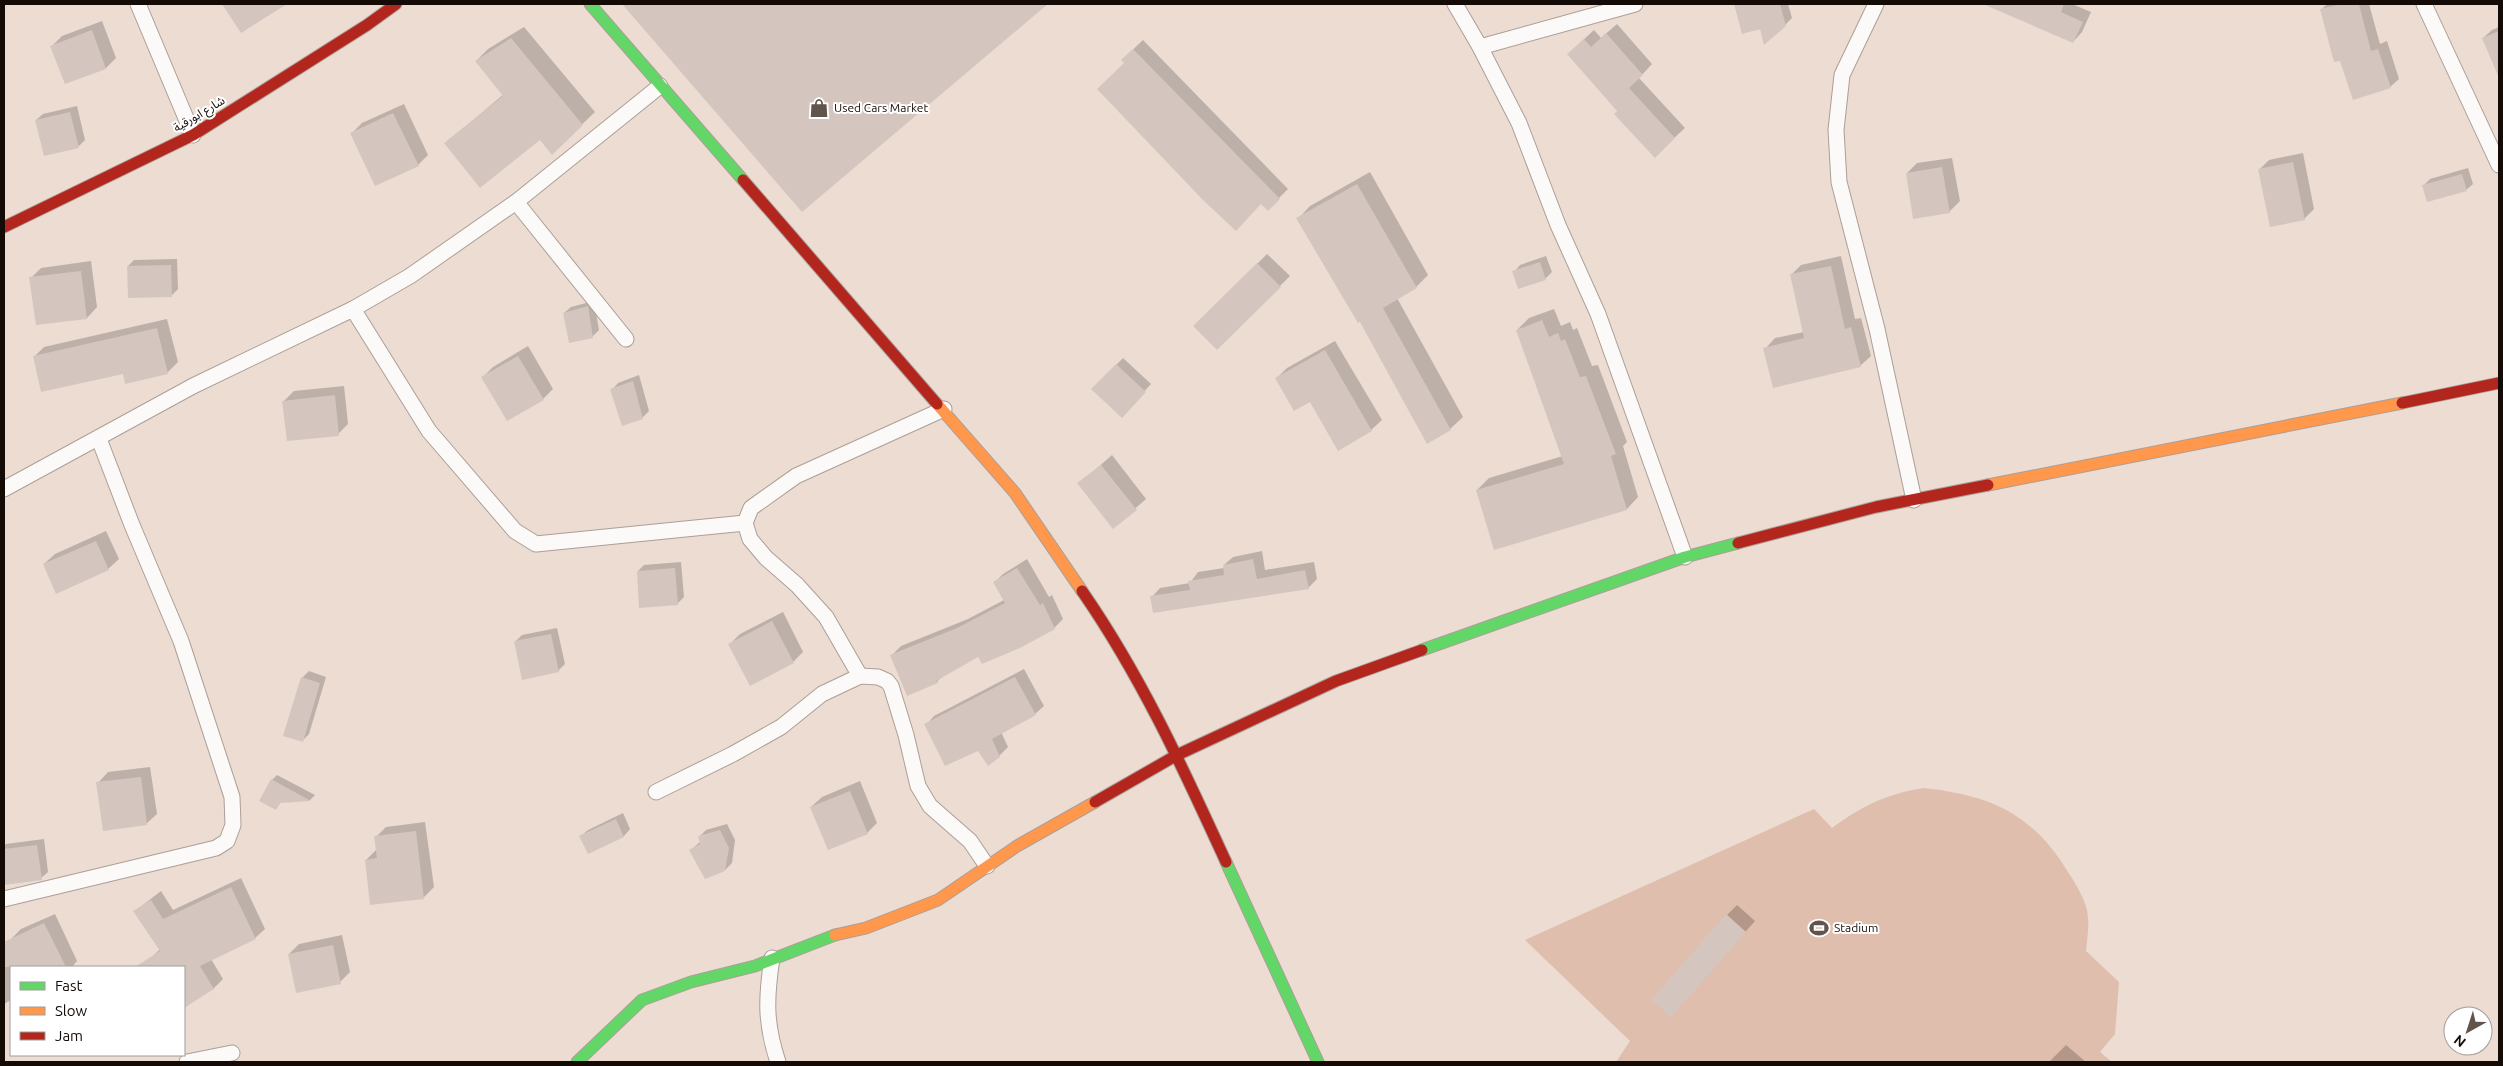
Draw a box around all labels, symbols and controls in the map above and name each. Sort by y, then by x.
street label: شارع ابورقية [171,93,228,137]
shop icon: Used Cars Market [808,97,830,119]
place label: Used Cars Market [834,101,928,114]
sports icon: Stadium [1808,917,1830,939]
place label: Stadium [1834,921,1878,934]
legend [10,966,185,1056]
text: Fast [55,977,83,994]
text: Slow [55,1002,88,1019]
north arrow [2443,1006,2493,1056]
text: Jam [55,1027,83,1044]
text: N [2451,1032,2469,1051]

